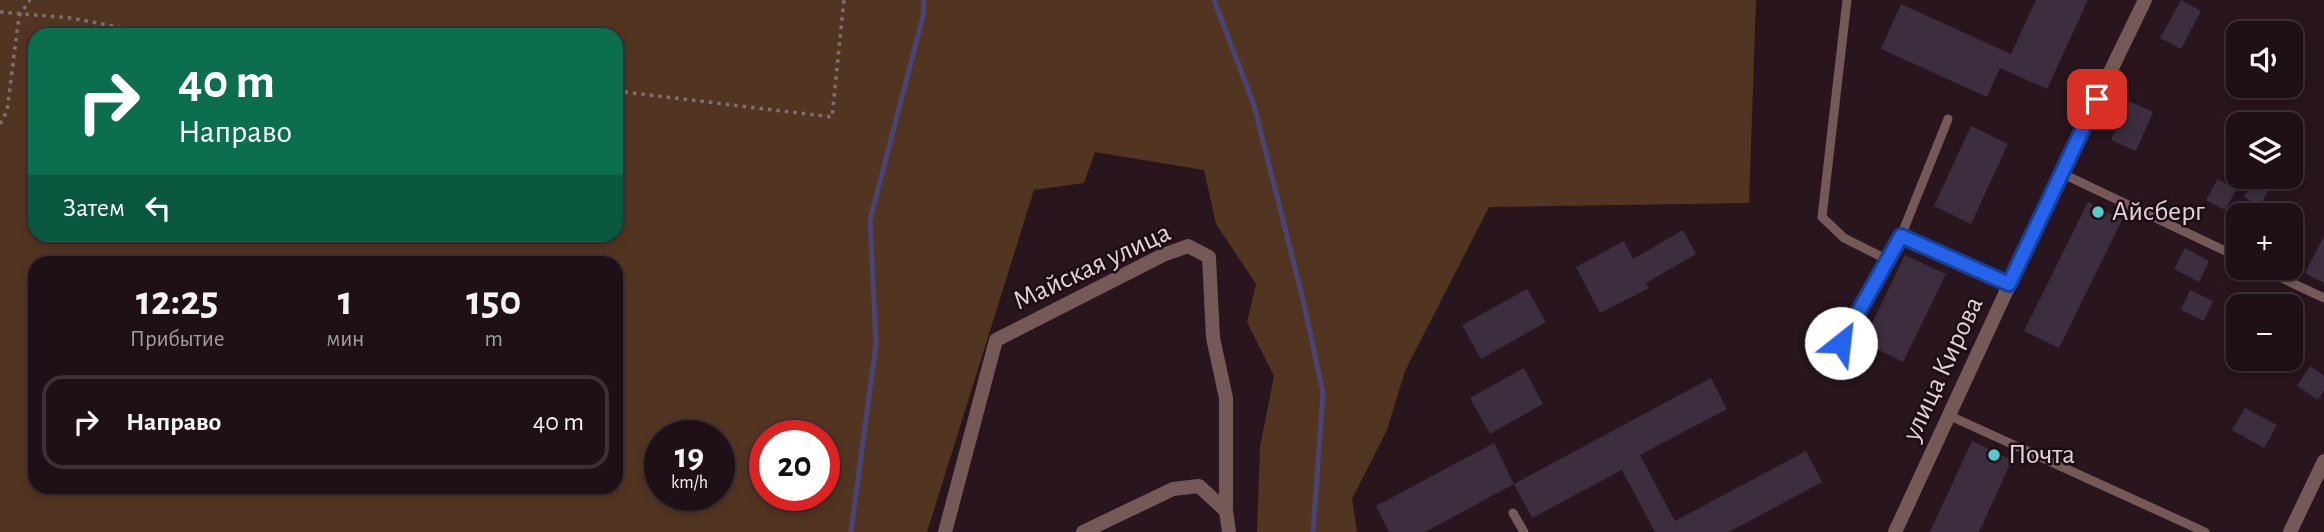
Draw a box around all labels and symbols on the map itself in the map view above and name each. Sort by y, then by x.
pin [2067,69,2127,129]
place label: Айсберг [2112,198,2205,226]
marker: Айсберг [2090,204,2106,220]
street label: Майская улица [1009,218,1175,316]
street label: улица Кирова [1897,292,1989,446]
position arrow [1804,306,1878,380]
speed limit sign: 20 [749,420,840,511]
place label: Почта [2008,441,2075,469]
marker: Почта [1986,447,2002,463]

